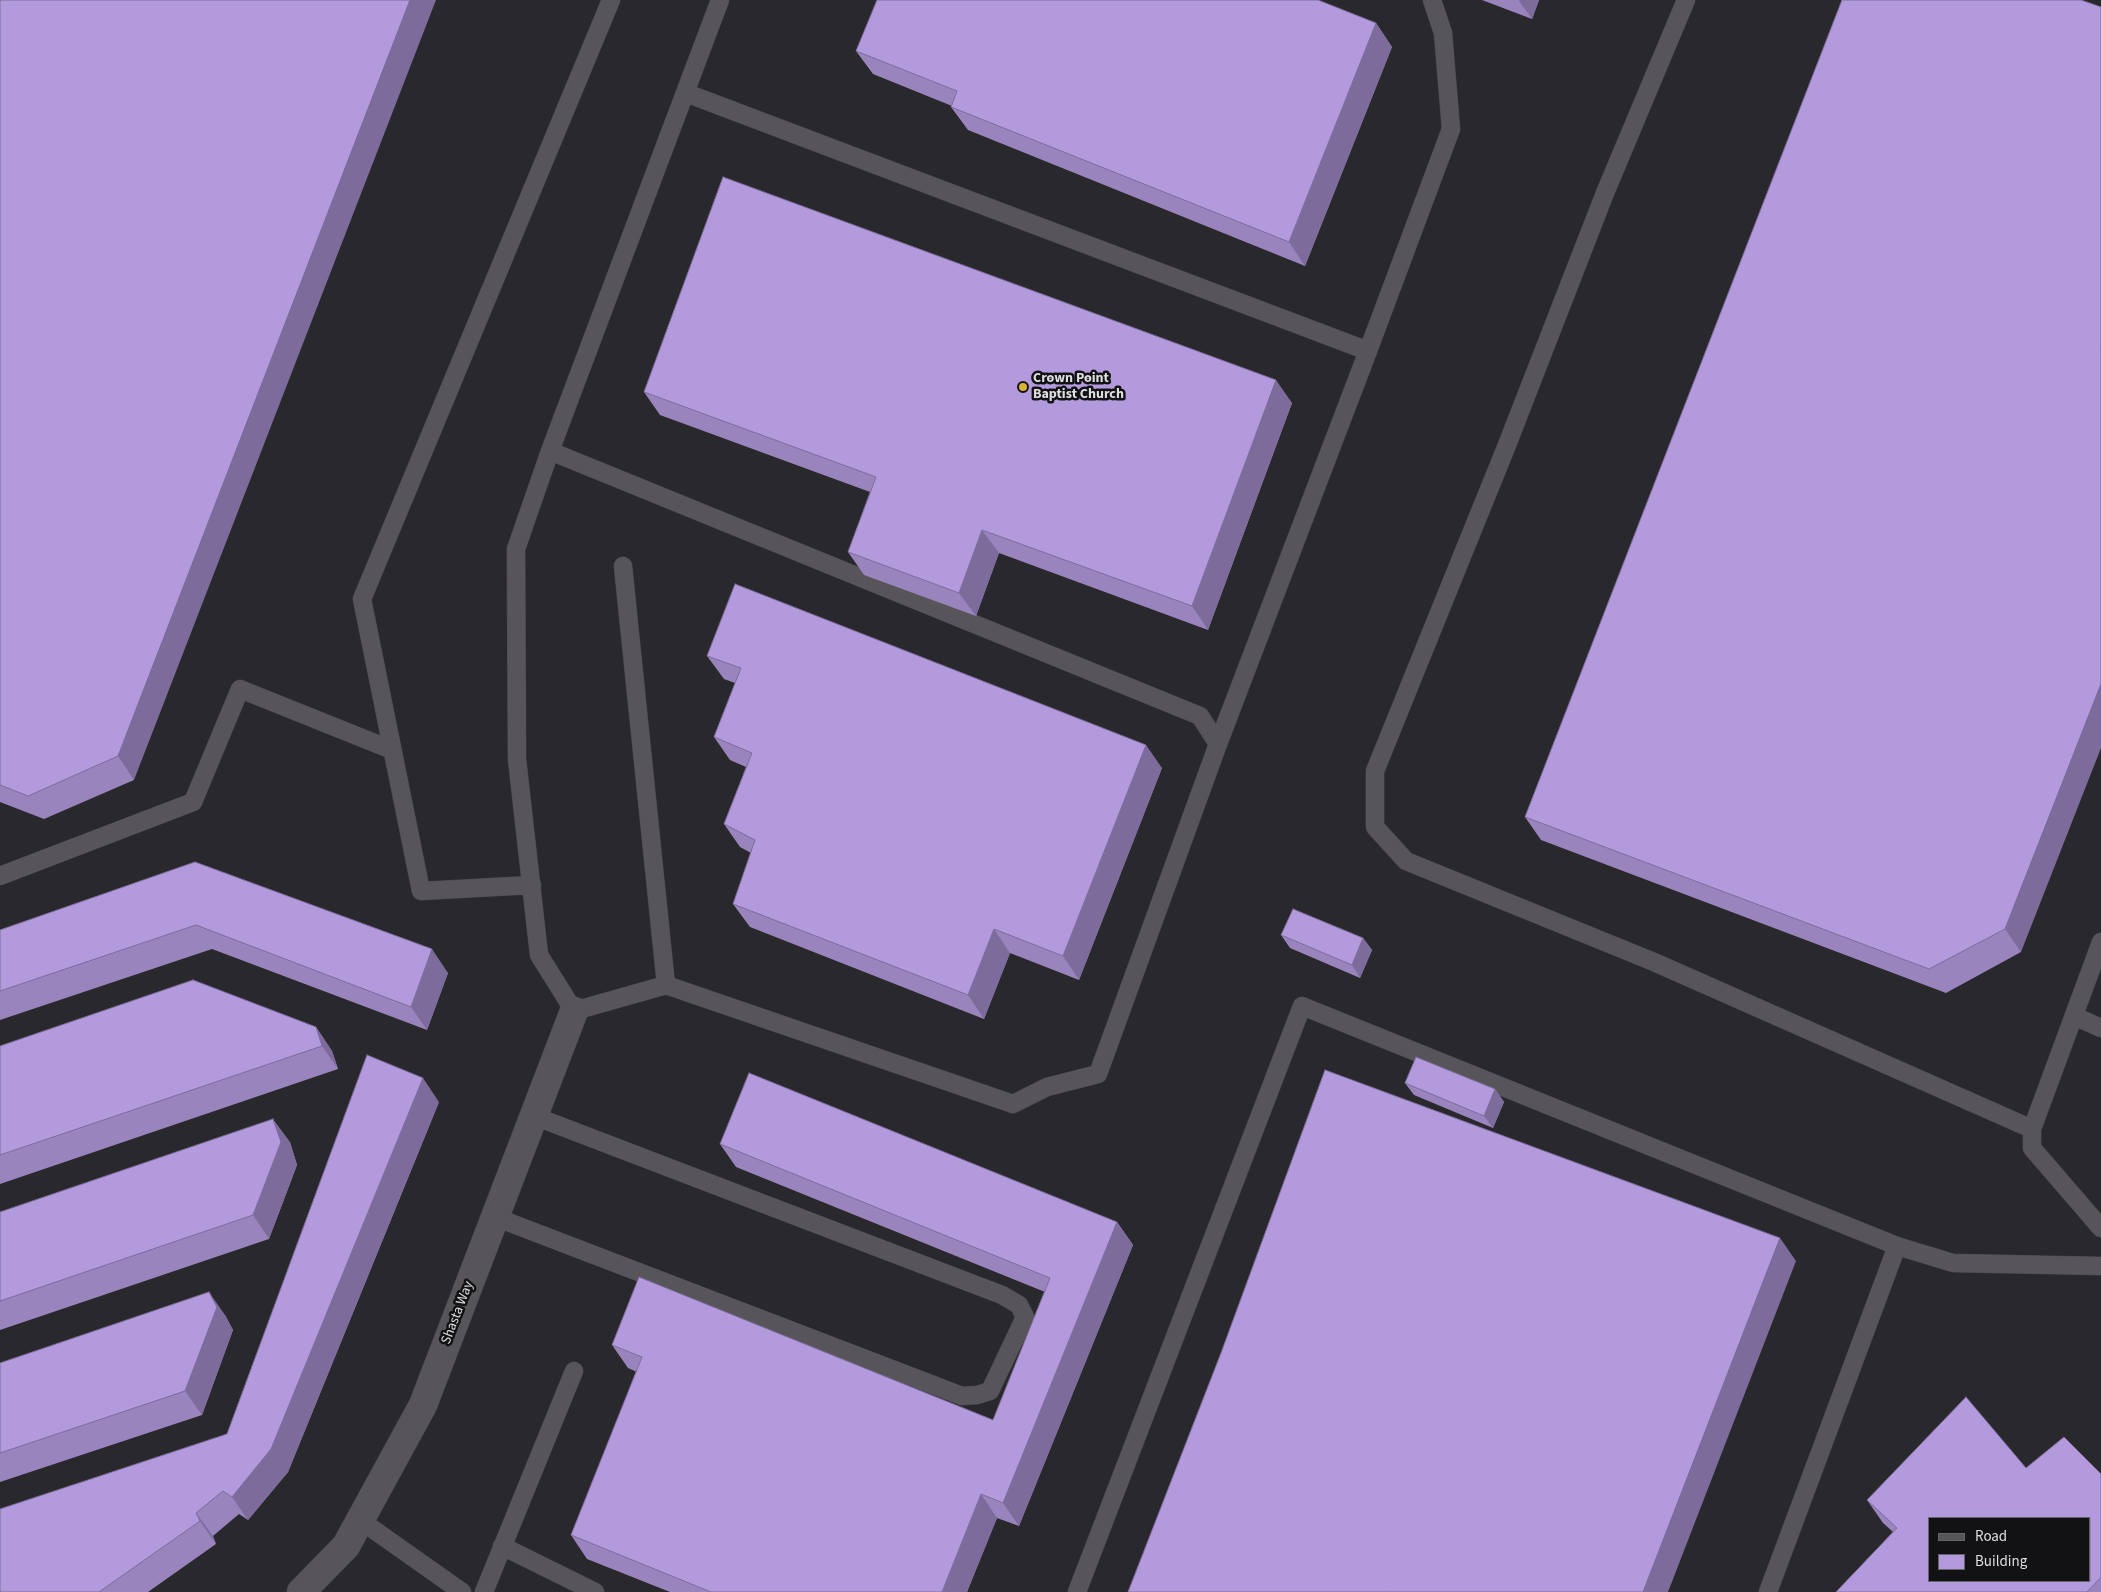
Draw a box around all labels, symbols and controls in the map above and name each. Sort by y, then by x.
place label: Crown Point Baptist Church [1033,371,1124,404]
marker: Crown Point Baptist Church [1017,381,1029,393]
street label: Shasta Way [438,1279,478,1347]
legend [1928,1517,2091,1582]
text: Road [1975,1526,2007,1547]
text: Building [1975,1551,2027,1572]

